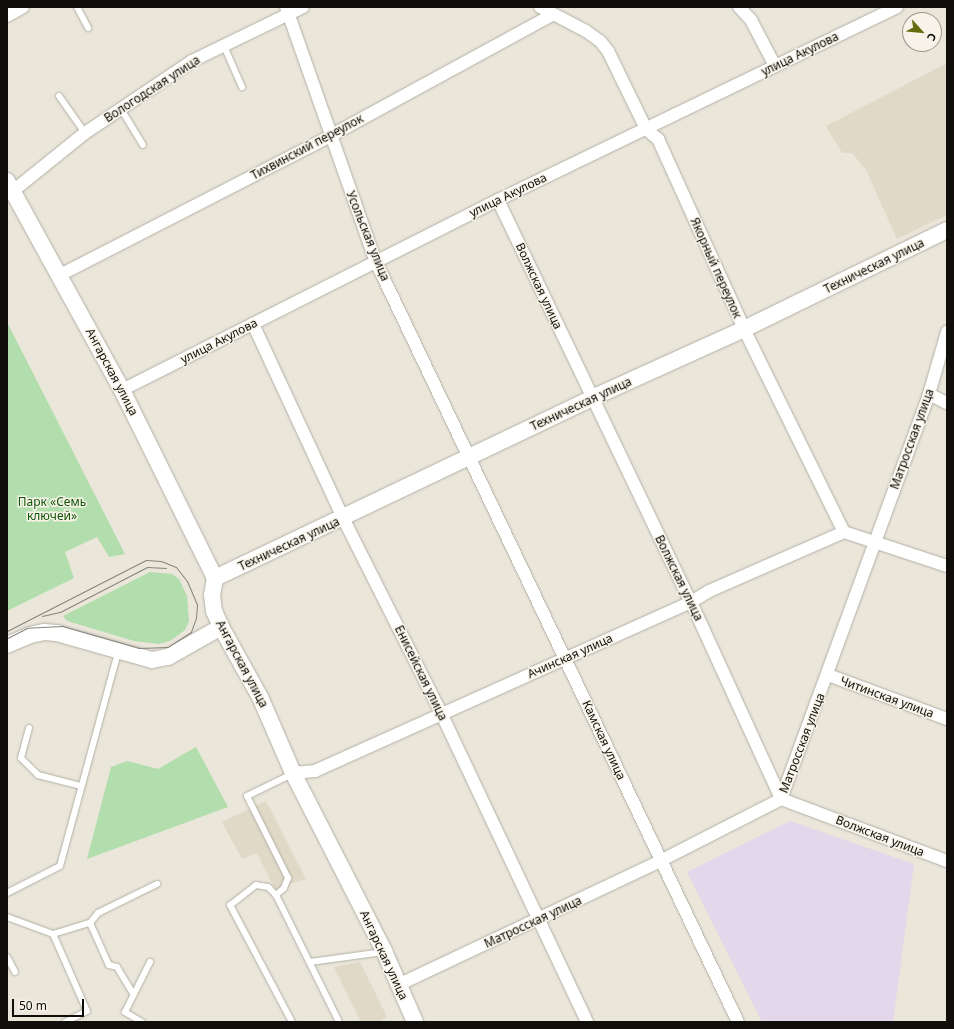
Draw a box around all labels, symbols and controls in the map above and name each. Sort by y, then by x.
north arrow [902,12,942,52]
street label: улица Акулова [759,29,841,79]
text: С [924,31,941,44]
street label: Вологодская улица [101,53,203,125]
street label: Тихвинский переулок [248,111,366,183]
street label: улица Акулова [467,170,549,220]
street label: Усольская улица [343,189,393,283]
street label: Якорный переулок [687,215,745,321]
street label: Техническая улица [821,235,927,297]
street label: Волжская улица [513,241,565,331]
street label: улица Акулова [178,315,260,367]
street label: Ангарская улица [83,326,141,418]
street label: Техническая улица [528,374,634,434]
street label: Матросская улица [887,387,937,491]
park label: Парк «Семь ключей» [18,495,86,523]
street label: Техническая улица [236,514,342,574]
street label: Волжская улица [652,533,706,623]
street label: Ангарская улица [213,618,271,710]
street label: Енисейская улица [392,623,450,723]
street label: Ачинская улица [525,631,615,681]
street label: Читинская улица [838,673,936,721]
street label: Матросская улица [776,691,828,795]
street label: Камская улица [579,698,629,782]
street label: Волжская улица [834,813,926,859]
street label: Матросская улица [482,893,584,951]
street label: Ангарская улица [357,908,411,1002]
scale bar [14,991,86,1017]
text: 50 m [19,997,47,1014]

